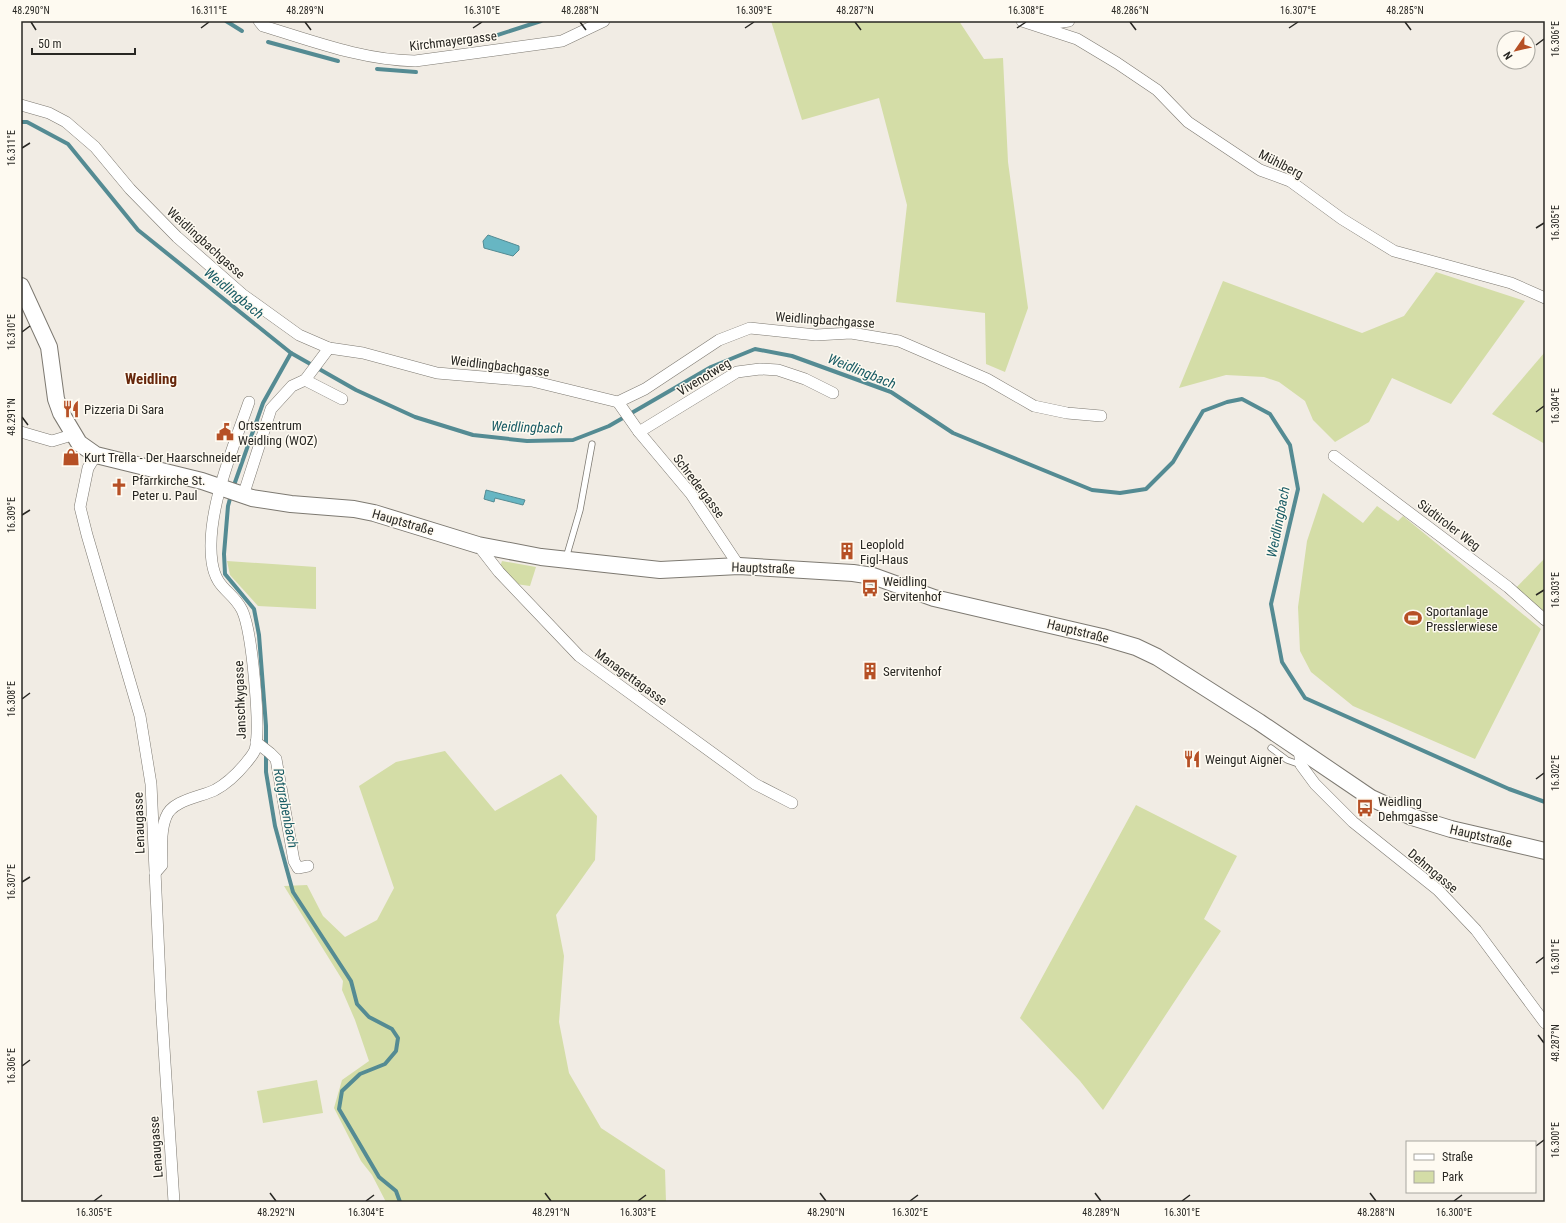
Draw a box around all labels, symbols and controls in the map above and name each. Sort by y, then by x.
text: 48.290°N [12,5,50,16]
text: 16.311°E [191,5,227,16]
text: 48.289°N [286,5,324,16]
text: 16.310°E [464,5,500,16]
text: 48.288°N [561,5,599,16]
text: 16.309°E [736,5,772,16]
text: 48.287°N [836,5,874,16]
text: 16.308°E [1008,5,1044,16]
text: 48.286°N [1111,5,1149,16]
text: 16.307°E [1280,5,1316,16]
text: 48.285°N [1386,5,1424,16]
text: 16.306°E [1550,21,1561,57]
street label: Kirchmayergasse [408,28,498,54]
scale bar [32,30,135,56]
north arrow [1496,30,1536,70]
text: 50 m [38,37,62,51]
text: N [1501,49,1515,62]
text: 16.311°E [6,130,17,166]
street label: Mühlberg [1256,146,1306,182]
street label: Weidlingbachgasse [164,204,248,282]
text: 16.305°E [1550,205,1561,241]
water label: Weidlingbach [201,264,267,322]
street label: Weidlingbachgasse [775,309,875,331]
text: 16.310°E [6,314,17,350]
water label: Weidlingbach [826,350,898,392]
street label: Weidlingbachgasse [450,352,550,380]
street label: Vivenotweg [675,355,733,399]
district label: Weidling [125,370,177,388]
text: 16.304°E [1550,388,1561,424]
text: 48.291°N [6,398,17,436]
restaurant icon: Pizzeria Di Sara [61,399,81,419]
place label: Pizzeria Di Sara [84,402,164,417]
place label: Ortszentrum Weidling (WOZ) [238,418,318,448]
water label: Weidlingbach [491,418,563,436]
public building icon: Ortszentrum Weidling (WOZ) [215,422,235,442]
shop icon: Kurt Trella - Der Haarschneider [61,447,81,467]
place label: Kurt Trella - Der Haarschneider [84,450,241,465]
street label: Schredergasse [670,451,728,521]
place label: Pfarrkirche St. Peter u. Paul [132,473,206,503]
church icon: Pfarrkirche St. Peter u. Paul [109,477,129,497]
water label: Weidlingbach [1263,485,1293,559]
street label: Südtiroler Weg [1415,496,1483,554]
text: 16.309°E [6,497,17,533]
street label: Hauptstraße [370,506,436,538]
place label: Leoplold Figl-Haus [860,537,908,567]
building icon: Leoplold Figl-Haus [837,541,857,561]
street label: Hauptstraße [731,559,795,577]
text: 16.303°E [1550,572,1561,608]
place label: Weidling Servitenhof [883,574,942,604]
bus stop icon: Weidling Servitenhof [860,578,880,598]
place label: Sportanlage Presslerwiese [1426,604,1498,634]
sports icon: Sportanlage Presslerwiese [1403,608,1423,628]
street label: Hauptstraße [1045,616,1111,646]
street label: Managettagasse [592,646,670,708]
street label: Janschkygasse [231,660,249,740]
building icon: Servitenhof [860,661,880,681]
place label: Servitenhof [883,664,942,679]
text: 16.308°E [6,681,17,717]
restaurant icon: Weingut Aigner [1182,749,1202,769]
place label: Weingut Aigner [1205,752,1283,767]
text: 16.302°E [1550,755,1561,791]
water label: Rotgrabenbach [270,767,302,849]
street label: Lenaugasse [130,792,148,854]
place label: Weidling Dehmgasse [1378,794,1438,824]
bus stop icon: Weidling Dehmgasse [1355,798,1375,818]
street label: Hauptstraße [1448,822,1514,850]
street label: Dehmgasse [1405,846,1461,896]
text: 16.307°E [6,864,17,900]
text: 16.301°E [1550,939,1561,975]
text: 48.287°N [1550,1024,1561,1062]
text: 16.306°E [6,1048,17,1084]
street label: Lenaugasse [146,1116,166,1178]
text: 16.300°E [1550,1122,1561,1158]
legend [1406,1141,1536,1193]
text: Straße [1442,1150,1473,1164]
text: Park [1442,1170,1464,1184]
text: 16.305°E [76,1207,112,1218]
text: 48.292°N [257,1207,295,1218]
text: 16.304°E [348,1207,384,1218]
text: 48.291°N [532,1207,570,1218]
text: 16.303°E [620,1207,656,1218]
text: 48.290°N [807,1207,845,1218]
text: 16.302°E [892,1207,928,1218]
text: 48.289°N [1082,1207,1120,1218]
text: 16.301°E [1164,1207,1200,1218]
text: 48.288°N [1357,1207,1395,1218]
text: 16.300°E [1436,1207,1472,1218]

